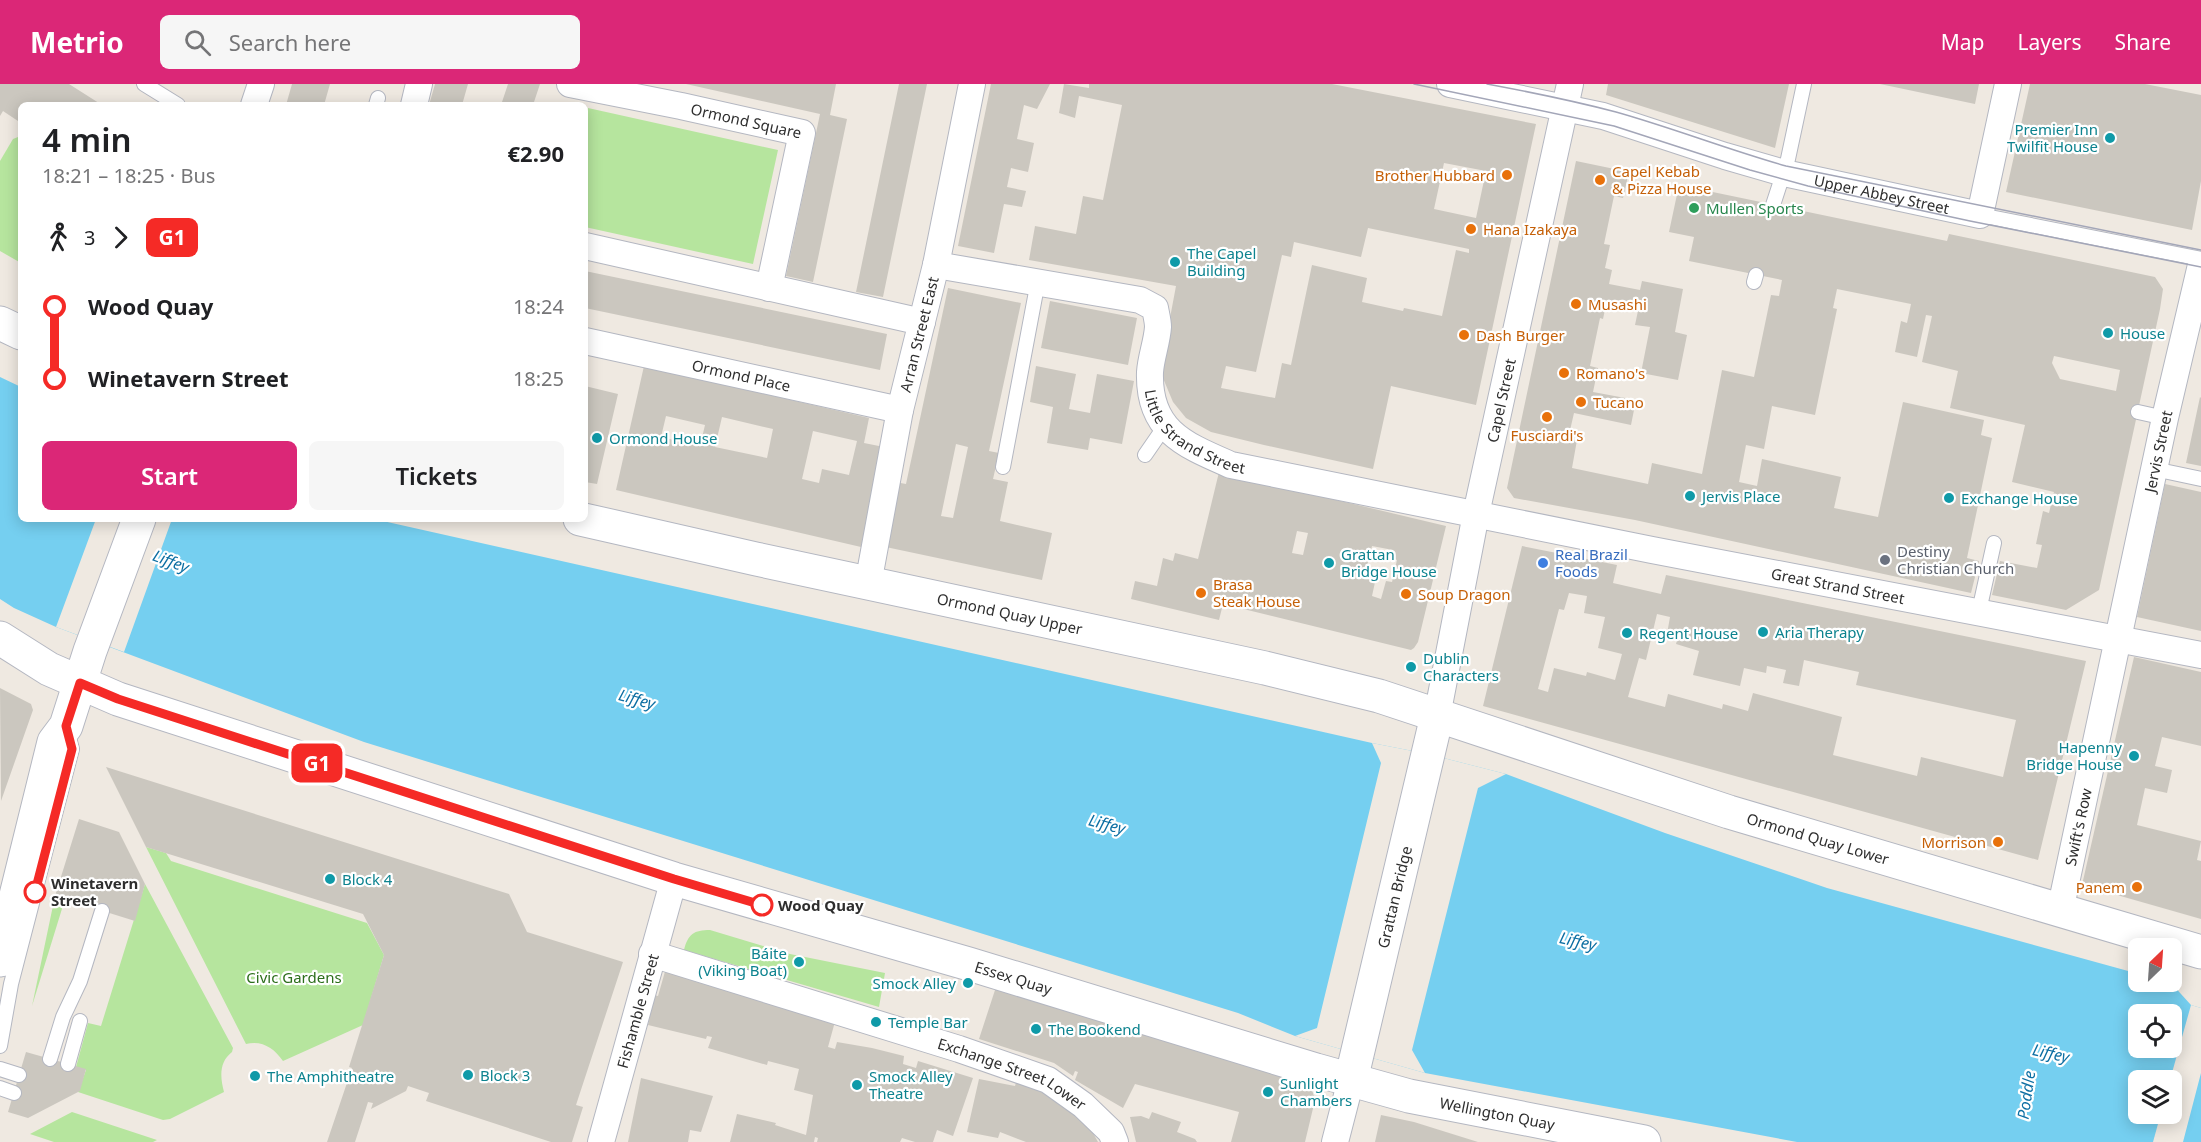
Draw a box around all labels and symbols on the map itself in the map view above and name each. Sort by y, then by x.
street label: Ormond Square [689,98,804,143]
place label: Premier Inn Twilfit House [2007,119,2098,156]
marker: Premier Inn Twilfit House [2103,131,2117,145]
place label: Capel Kebab & Pizza House [1612,161,1711,198]
place label: Brother Hubbard [1375,165,1495,185]
marker: Brother Hubbard [1500,168,1514,182]
street label: Upper Abbey Street [1812,170,1952,218]
marker: Capel Kebab & Pizza House [1593,173,1607,187]
place label: Mullen Sports [1706,198,1804,218]
marker: Mullen Sports [1687,201,1701,215]
place label: Hana Izakaya [1483,219,1577,239]
marker: Hana Izakaya [1464,222,1478,236]
place label: The Capel Building [1187,243,1256,280]
marker: The Capel Building [1168,255,1182,269]
street label: Arran Street East [895,274,943,394]
place label: Musashi [1588,294,1647,314]
marker: Musashi [1569,297,1583,311]
place label: House [2120,323,2165,343]
place label: Dash Burger [1476,325,1565,345]
marker: House [2101,326,2115,340]
marker: Dash Burger [1457,328,1471,342]
street label: Ormond Place [690,355,793,396]
street label: Capel Street [1482,356,1520,444]
place label: Romano's [1576,363,1645,383]
marker: Romano's [1557,366,1571,380]
street label: Little Strand Street [1141,388,1248,478]
place label: Tucano [1593,392,1644,412]
marker: Tucano [1574,395,1588,409]
street label: Jervis Street [2139,408,2177,496]
marker: Fusciardi's [1540,410,1554,424]
place label: Fusciardi's [1511,425,1583,445]
place label: Ormond House [609,428,718,448]
marker: Ormond House [590,431,604,445]
place label: Jervis Place [1700,486,1780,506]
place label: Exchange House [1961,488,2078,508]
marker: Jervis Place [1683,489,1697,503]
marker: Exchange House [1942,491,1956,505]
place label: Destiny Christian Church [1897,541,2014,578]
water label: Liffey [150,544,194,578]
place label: Grattan Bridge House [1341,544,1437,581]
place label: Real Brazil Foods [1555,544,1628,581]
marker: Destiny Christian Church [1878,553,1892,567]
marker: Grattan Bridge House [1322,556,1336,570]
marker: Real Brazil Foods [1536,556,1550,570]
street label: Great Strand Street [1770,563,1907,608]
place label: Brasa Steak House [1213,574,1301,611]
place label: Soup Dragon [1418,584,1511,604]
marker: Brasa Steak House [1194,586,1208,600]
marker: Soup Dragon [1399,587,1413,601]
street label: Ormond Quay Upper [935,588,1084,639]
place label: Aria Therapy [1775,622,1864,642]
place label: Regent House [1639,623,1738,643]
marker: Aria Therapy [1756,625,1770,639]
marker: Regent House [1620,626,1634,640]
place label: Dublin Characters [1423,648,1499,685]
marker: Dublin Characters [1404,660,1418,674]
water label: Liffey [616,683,659,715]
place label: Hapenny Bridge House [2026,737,2122,774]
line badge: G1 [290,744,344,782]
marker: Hapenny Bridge House [2127,749,2141,763]
street label: Swift's Row [2060,786,2096,867]
street label: Ormond Quay Lower [1744,808,1892,869]
water label: Liffey [1086,809,1129,840]
place label: Morrison [1922,832,1986,852]
marker: Morrison [1991,835,2005,849]
street label: Grattan Bridge [1372,844,1416,950]
place label: Block 4 [342,869,393,889]
marker: Block 4 [323,872,337,886]
place label: Winetavern Street [51,873,138,910]
place label: Panem [2076,877,2125,897]
marker: Panem [2130,880,2144,894]
marker: Winetavern Street [24,881,46,903]
marker: Wood Quay [751,894,773,916]
place label: Wood Quay [778,895,864,915]
water label: Liffey [1557,926,1600,956]
north arrow [2128,938,2182,992]
place label: Báite (Viking Boat) [698,943,787,980]
street label: Fishamble Street [612,951,663,1070]
marker: Báite (Viking Boat) [792,955,806,969]
street label: Essex Quay [972,956,1055,999]
park label: Civic Gardens [246,967,342,987]
place label: Smock Alley [872,973,956,993]
marker: Smock Alley [961,976,975,990]
place label: Temple Bar [888,1012,968,1032]
marker: Temple Bar [869,1015,883,1029]
place label: The Bookend [1048,1019,1141,1039]
marker: The Bookend [1029,1022,1043,1036]
street label: Exchange Street Lower [935,1033,1090,1114]
water label: Liffey [2030,1038,2073,1068]
place label: Block 3 [480,1065,530,1085]
place label: The Amphitheatre [267,1066,394,1086]
place label: Smock Alley Theatre [869,1066,953,1103]
marker: Block 3 [461,1068,475,1082]
marker: The Amphitheatre [248,1069,262,1083]
water label: Poddle [2012,1069,2040,1121]
place label: Sunlight Chambers [1280,1073,1352,1110]
marker: Smock Alley Theatre [850,1078,864,1092]
marker: Sunlight Chambers [1261,1085,1275,1099]
street label: Wellington Quay [1438,1092,1557,1134]

